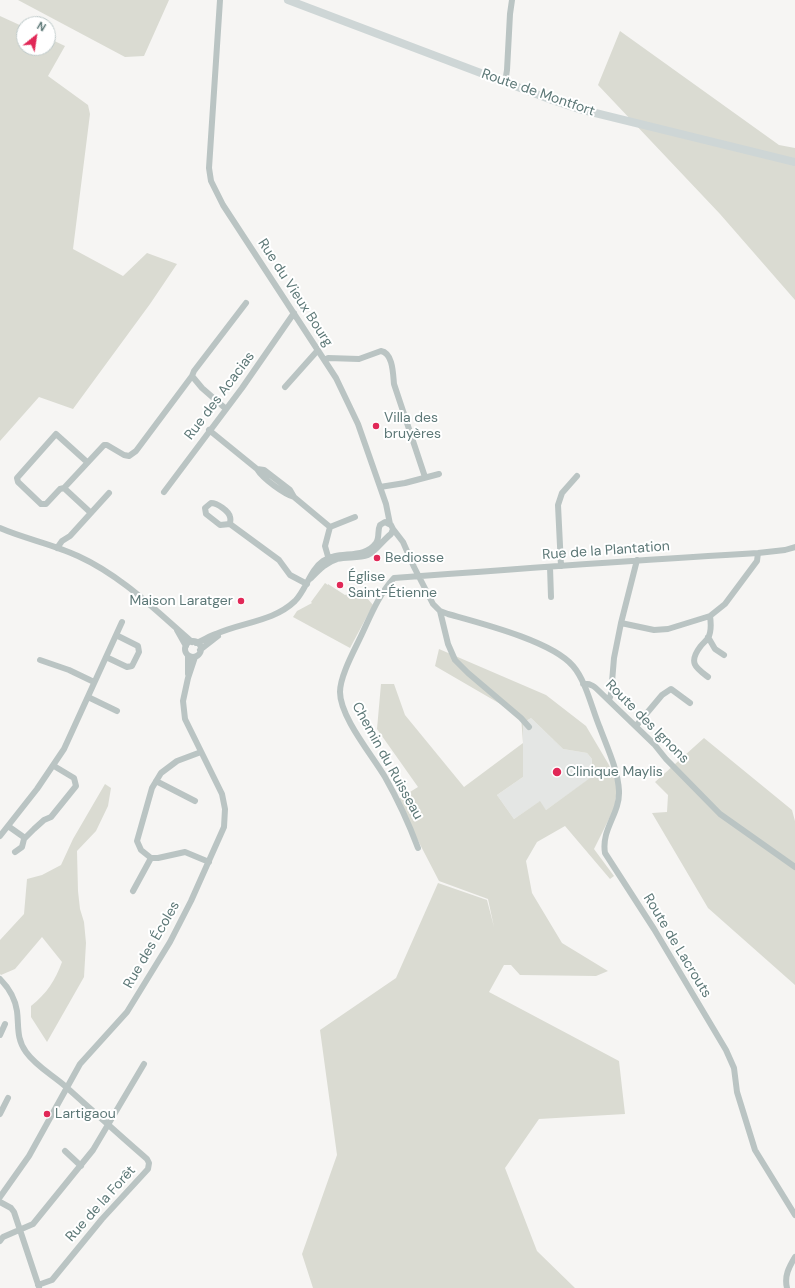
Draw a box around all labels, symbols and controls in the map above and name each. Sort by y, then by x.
north arrow [16,16,56,56]
text: N [35,18,48,35]
street label: Route de Montfort [479,66,597,120]
street label: Rue du Vieux Bourg [254,236,336,350]
street label: Rue des Acacias [181,349,259,443]
place label: Villa des bruyères [384,410,441,442]
marker: Villa des bruyères [371,421,381,431]
street label: Rue de la Plantation [542,538,670,564]
place label: Bediosse [385,550,444,566]
marker: Bediosse [372,553,382,563]
place label: Église Saint-Étienne [348,569,437,602]
marker: Église Saint-Étienne [335,580,345,590]
place label: Maison Laratger [129,593,233,609]
marker: Maison Laratger [236,596,246,606]
street label: Route des Ignons [602,677,692,767]
street label: Chemin du Ruisseau [348,699,426,823]
place label: Clinique Maylis [566,764,663,780]
marker: Clinique Maylis [551,766,563,778]
street label: Route de Lacrouts [639,891,715,1001]
street label: Rue des Écoles [120,898,184,992]
place label: Lartigaou [55,1106,116,1122]
marker: Lartigaou [42,1109,52,1119]
street label: Rue de la Forêt [62,1163,140,1245]

